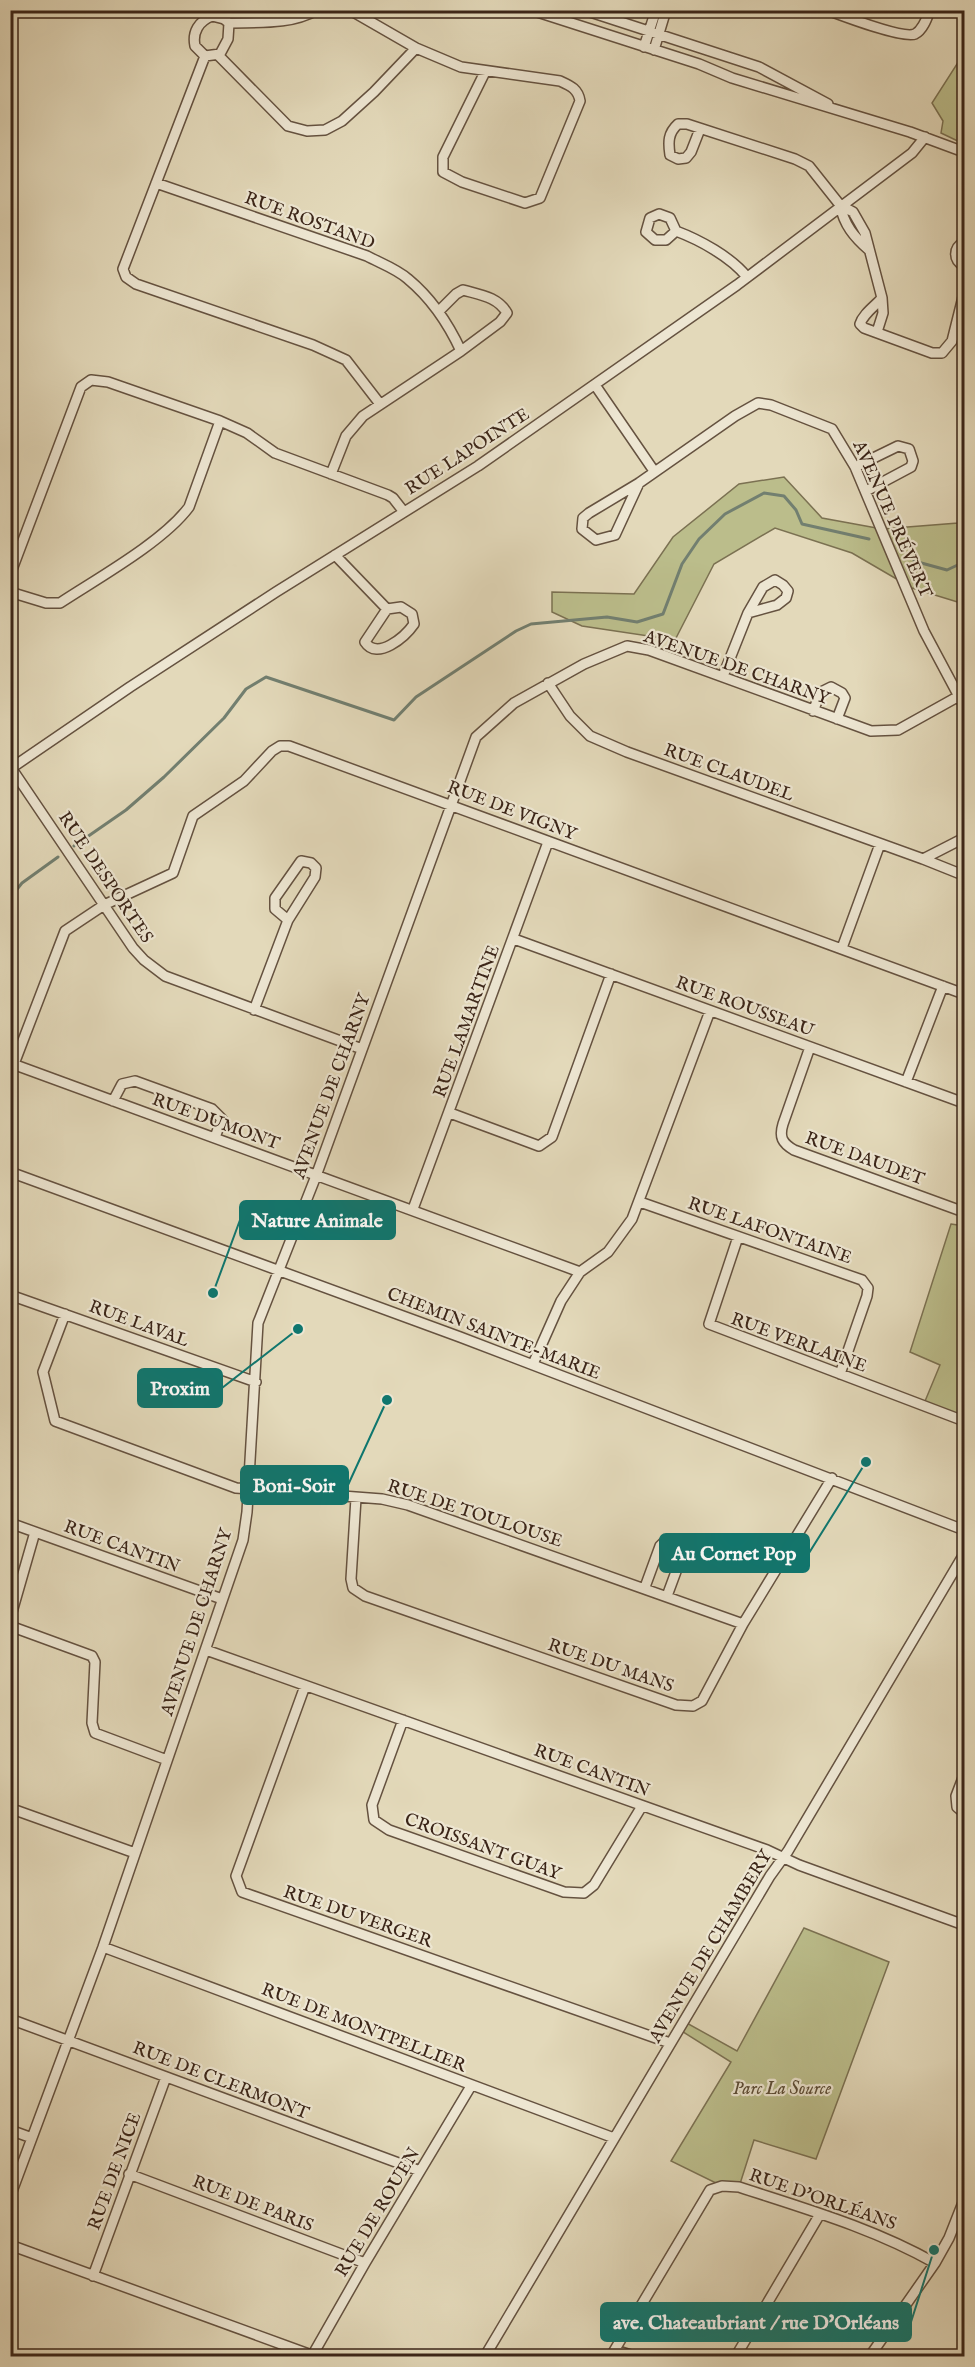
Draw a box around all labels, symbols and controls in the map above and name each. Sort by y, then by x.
street label: RUE ROSTAND [241,187,378,256]
street label: RUE LAPOINTE [401,403,534,501]
street label: AVENUE PRÉVERT [846,436,939,602]
street label: AVENUE DE CHARNY [639,625,833,711]
street label: RUE CLAUDEL [660,739,797,808]
street label: RUE DE VIGNY [444,776,580,847]
street label: RUE DESPORTES [52,808,157,948]
street label: RUE LAMARTINE [429,942,506,1101]
street label: RUE ROUSSEAU [672,972,817,1043]
street label: AVENUE DE CHARNY [288,990,377,1183]
street label: RUE DUMONT [148,1089,282,1156]
street label: RUE DAUDET [802,1127,927,1192]
street label: RUE LAFONTAINE [685,1193,855,1270]
callout: Nature Animale [240,1201,395,1239]
text: Nature Animale [250,1209,384,1234]
street label: CHEMIN SAINTE-MARIE [384,1283,603,1386]
street label: RUE LAVAL [85,1296,192,1353]
street label: RUE VERLAINE [727,1308,870,1379]
callout: Proxim [138,1369,222,1407]
text: Proxim [150,1377,211,1402]
callout: Boni-Soir [241,1466,348,1504]
text: Boni-Soir [253,1474,336,1499]
street label: RUE DE TOULOUSE [384,1475,565,1554]
street label: RUE CANTIN [60,1516,183,1579]
street label: AVENUE DE CHARNY [156,1525,239,1720]
callout: Au Cornet Pop [660,1534,809,1572]
text: Au Cornet Pop [671,1542,796,1567]
street label: RUE DU MANS [544,1634,677,1699]
street label: RUE CANTIN [530,1740,653,1803]
street label: CROISSANT GUAY [401,1808,565,1887]
street label: AVENUE DE CHAMBERY [644,1846,778,2048]
street label: RUE DU VERGER [280,1881,436,1954]
street label: RUE DE MONTPELLIER [258,1979,470,2079]
street label: RUE DE CLERMONT [129,2037,312,2126]
park label: Parc La Source [733,2078,831,2101]
street label: RUE DE NICE [83,2109,147,2234]
street label: RUE DE ROUEN [331,2144,426,2282]
street label: RUE D'ORLÉANS [746,2163,900,2236]
street label: RUE DE PARIS [189,2171,316,2238]
callout: ave. Chateaubriant / rue D'Orléans [601,2303,911,2341]
text: ave. Chateaubriant / rue D'Orléans [613,2311,899,2336]

